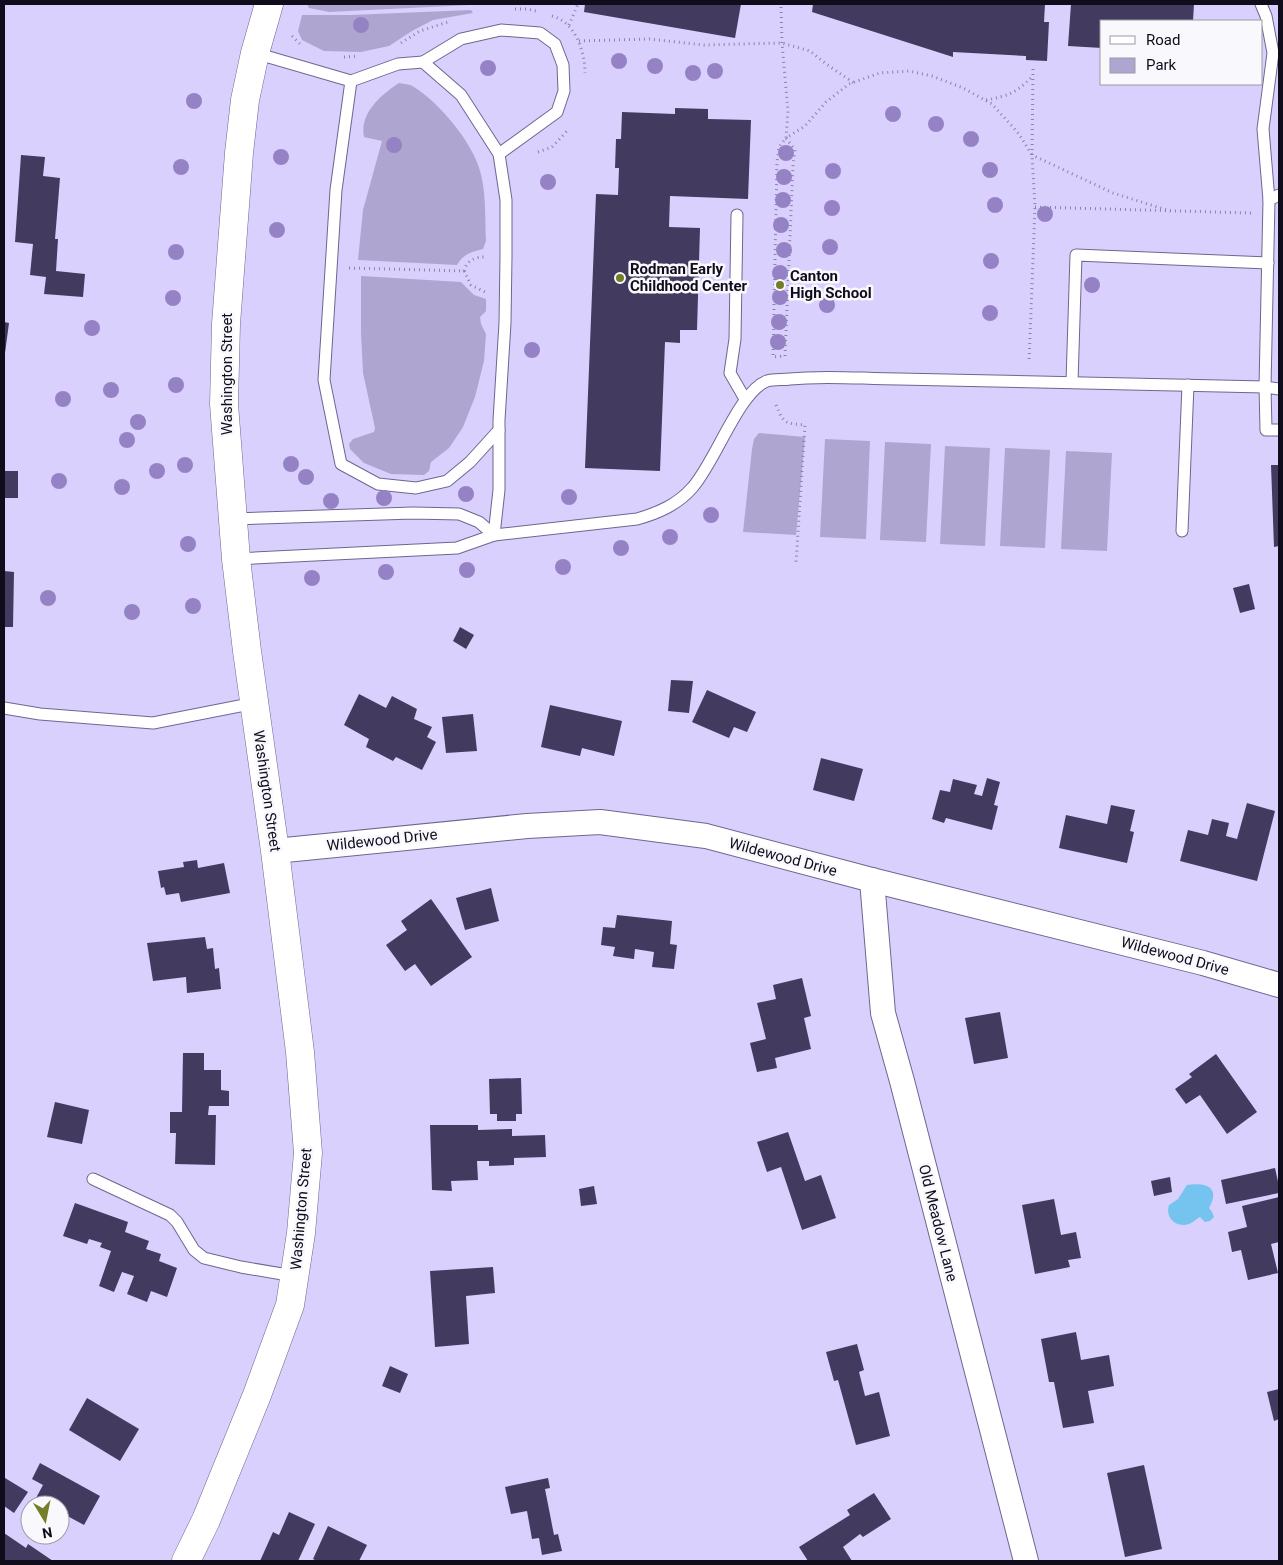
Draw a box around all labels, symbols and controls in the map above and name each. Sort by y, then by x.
legend [1100,20,1263,85]
text: Road [1146,31,1180,49]
text: Park [1146,56,1177,74]
place label: Rodman Early Childhood Center [630,260,748,295]
place label: Canton High School [790,267,872,302]
marker: Rodman Early Childhood Center [614,272,626,284]
marker: Canton High School [774,279,786,291]
street label: Washington Street [218,313,236,435]
street label: Washington Street [250,729,284,853]
street label: Wildewood Drive [326,825,438,855]
street label: Wildewood Drive [727,834,839,880]
street label: Wildewood Drive [1119,933,1231,979]
street label: Washington Street [287,1147,315,1271]
street label: Old Meadow Lane [915,1163,961,1283]
north arrow [20,1495,70,1545]
text: N [41,1524,54,1542]

